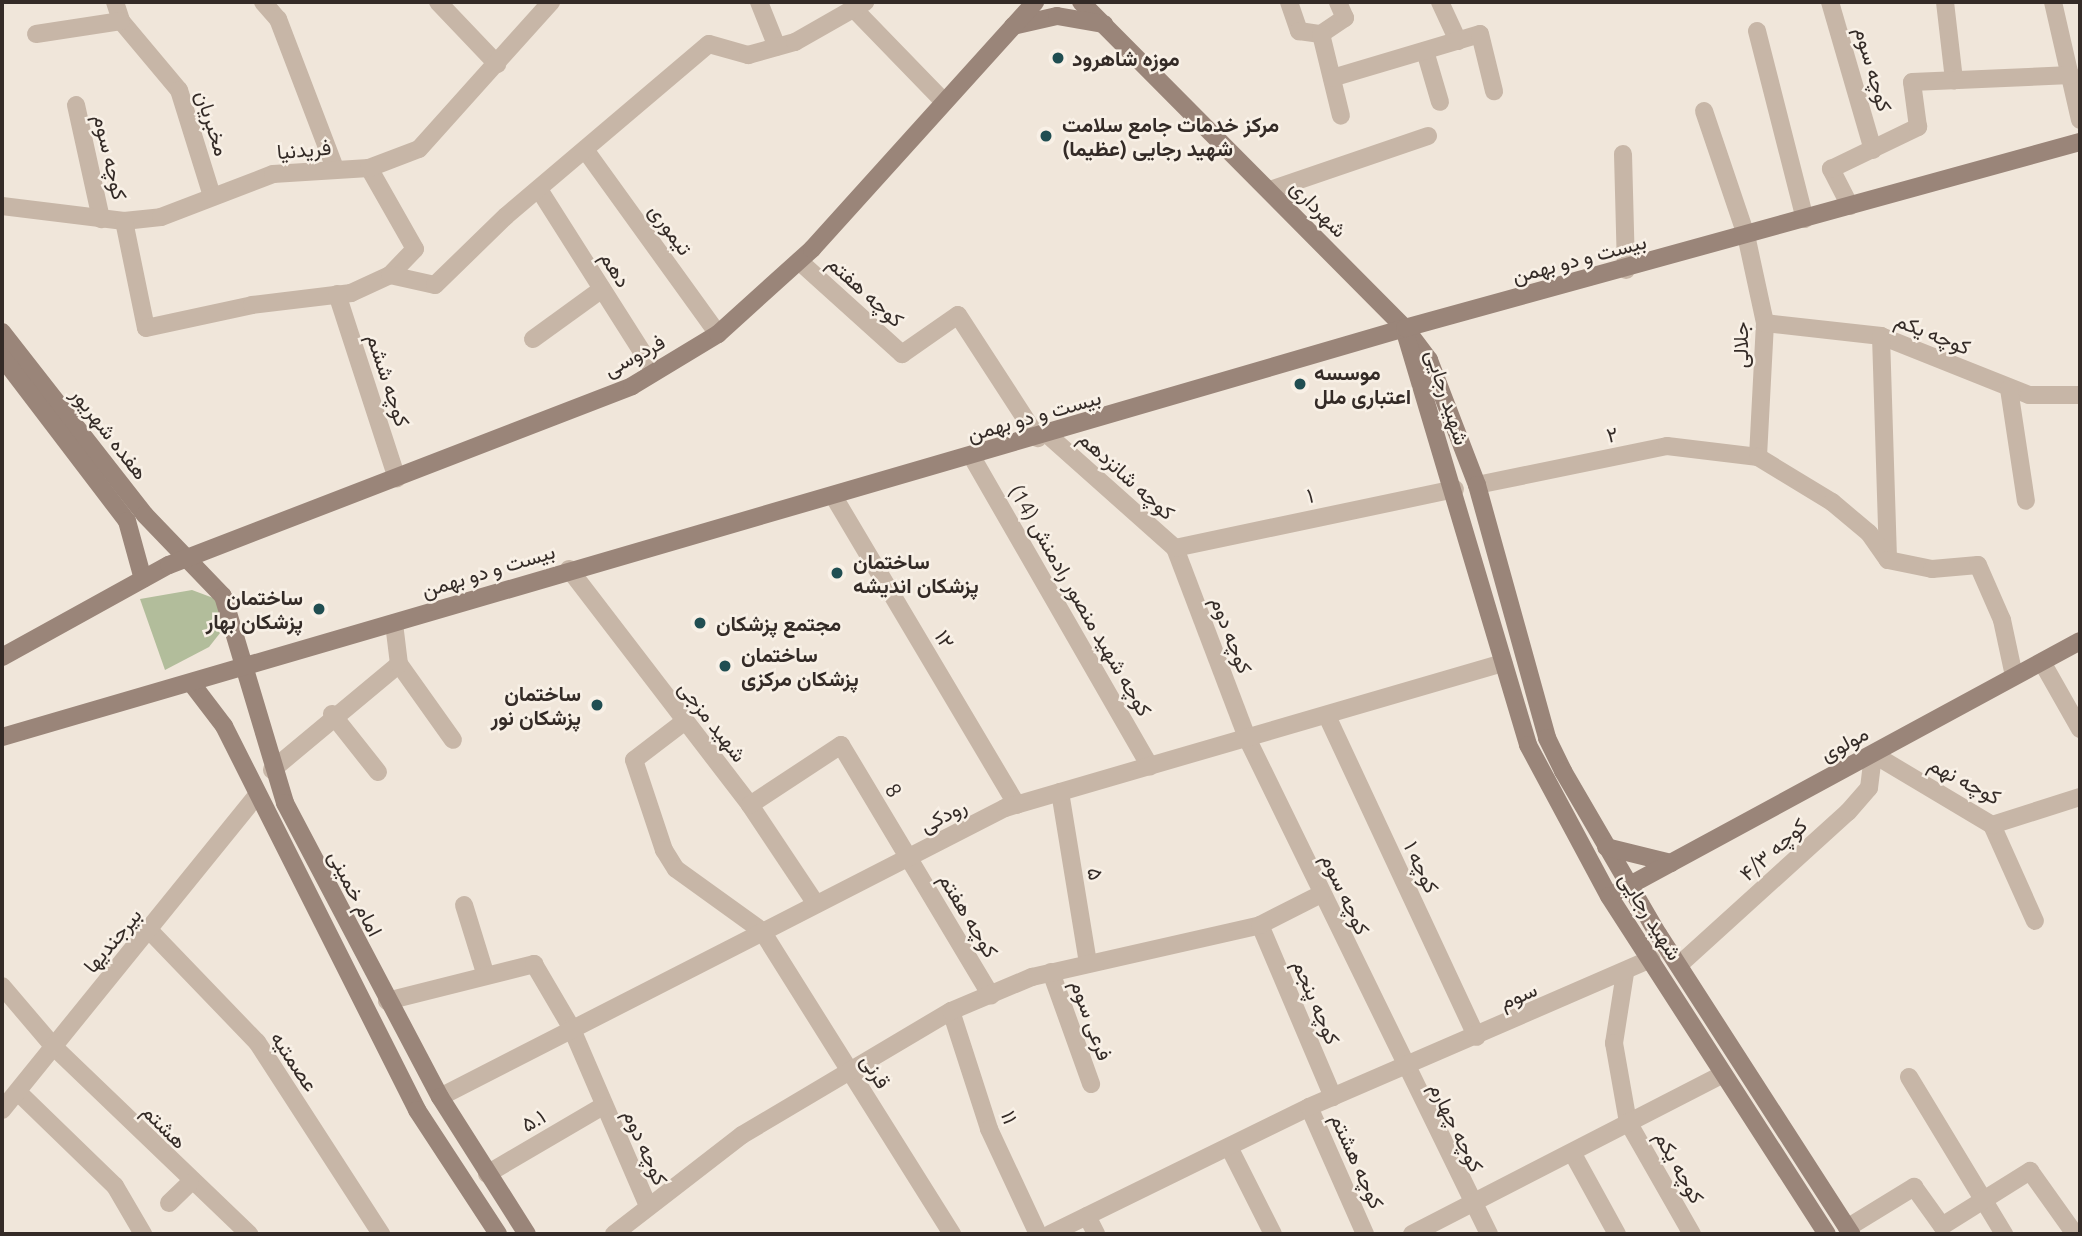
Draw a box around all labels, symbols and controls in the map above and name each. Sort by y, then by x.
street label: کوچه سوم [1850,24,1898,114]
place label: موزه شاهرود [1072,45,1180,71]
marker: موزه شاهرود [1050,50,1066,66]
street label: مخبریان [191,87,235,159]
place label: مرکز خدمات جامع سلامت شهید رجایی (عظیما) [1062,111,1279,161]
street label: کوچه سوم [89,112,133,202]
marker: مرکز خدمات جامع سلامت شهید رجایی (عظیما) [1036,126,1056,146]
street label: فریدنیا [276,134,332,164]
street label: شهرداری [1285,174,1353,242]
street label: تیموری [644,198,698,260]
street label: بیست و دو بهمن [1509,228,1649,288]
street label: دهم [595,246,637,292]
street label: کوچه هفتم [823,250,909,332]
street label: کوچه یکم [1892,307,1974,359]
street label: جلالی [1727,322,1753,368]
street label: فردوسی [599,328,669,382]
street label: کوچه ششم [362,330,416,430]
street label: شهید رجایی [1421,346,1475,448]
place label: موسسه اعتباری ملل [1314,359,1411,409]
marker: موسسه اعتباری ملل [1292,376,1308,392]
street label: هفده شهریور [66,382,154,484]
street label: بیست و دو بهمن [964,384,1104,446]
street label: ۲ [1604,421,1620,447]
street label: کوچه شانزدهم [1074,425,1180,525]
street label: کوچه شهید منصور رادمنش (14) [1004,480,1158,720]
street label: ۱ [1305,482,1315,508]
street label: بیست و دو بهمن [418,538,558,602]
place label: ساختمان پزشکان اندیشه [853,548,979,598]
marker: ساختمان پزشکان اندیشه [827,563,847,583]
place label: ساختمان پزشکان بهار [206,584,303,634]
street label: کوچه دوم [1206,593,1258,677]
marker: ساختمان پزشکان بهار [309,599,329,619]
place label: مجتمع پزشکان [716,610,841,636]
marker: مجتمع پزشکان [690,613,710,633]
street label: ۱۲ [930,625,960,653]
place label: ساختمان پزشکان مرکزی [741,641,859,691]
marker: ساختمان پزشکان مرکزی [715,656,735,676]
street label: شهید مزجی [674,675,752,767]
place label: ساختمان پزشکان نور [491,680,581,730]
marker: ساختمان پزشکان نور [587,695,607,715]
street label: مولوی [1816,720,1872,766]
street label: کوچه نهم [1925,751,2005,809]
street label: 8 [880,778,908,802]
street label: رودکی [915,793,971,837]
street label: کوچه ۴/۳ [1734,812,1812,886]
street label: ۱ کوچه [1399,837,1445,897]
street label: امام خمینی [324,846,388,940]
street label: کوچه سوم [1316,849,1376,939]
street label: ۵ [1083,866,1109,882]
street label: شهید رجایی [1614,867,1688,965]
street label: کوچه هفتم [934,868,1004,962]
street label: بیرجندیها [78,902,146,978]
street label: کوچه پنجم [1288,956,1346,1048]
street label: فرعی سوم [1066,976,1118,1064]
street label: سوم [1495,976,1541,1014]
street label: عصمتیه [266,1026,324,1096]
street label: قرنی [856,1049,896,1093]
street label: کوچه چهارم [1425,1078,1489,1176]
street label: هشتم [137,1098,193,1154]
street label: ۵.۱ [516,1103,550,1137]
street label: کوچه دوم [618,1105,674,1189]
street label: ۱۱ [996,1107,1024,1127]
street label: کوچه هشتم [1326,1109,1390,1213]
street label: کوچه یکم [1650,1126,1710,1208]

